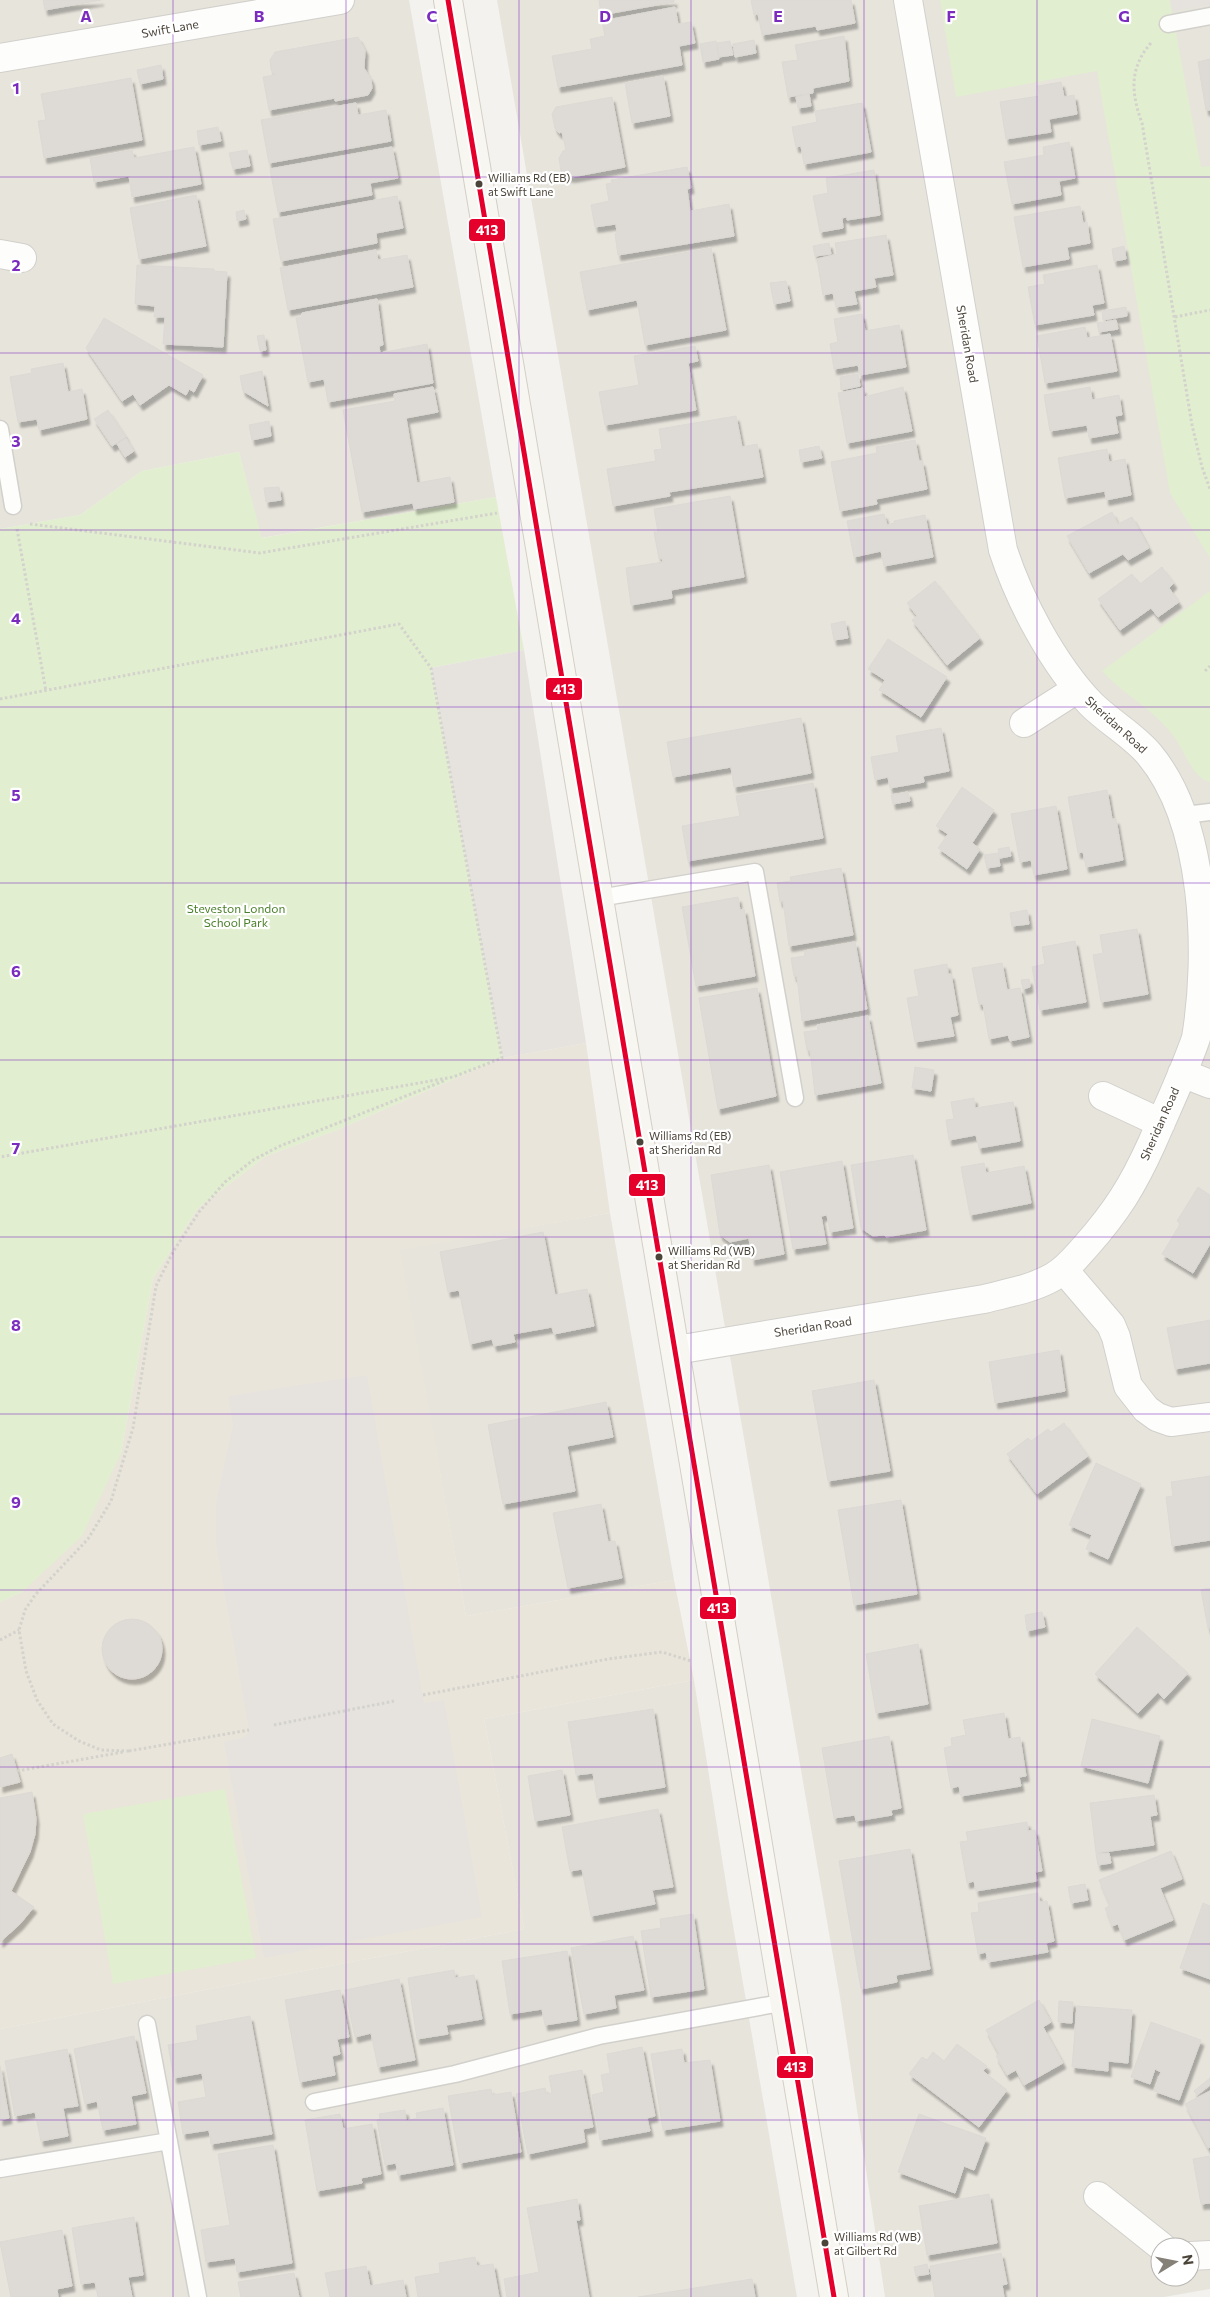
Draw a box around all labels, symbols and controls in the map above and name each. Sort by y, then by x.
text: A [80,6,92,25]
text: B [254,6,265,25]
text: C [427,6,438,25]
text: D [599,6,611,25]
text: E [773,6,783,25]
text: F [946,6,956,25]
text: G [1118,6,1130,25]
street label: Swift Lane [140,16,199,40]
text: 1 [12,78,20,97]
place label: Williams Rd (EB) at Swift Lane [488,171,570,198]
marker: Williams Rd (EB) at Swift Lane [474,179,484,189]
line badge: 413 [468,218,506,242]
text: 413 [476,221,498,238]
text: 2 [11,255,21,274]
street label: Sheridan Road [954,304,982,384]
text: 3 [11,431,21,450]
text: 4 [11,608,21,627]
line badge: 413 [545,677,583,701]
text: 413 [553,680,575,697]
street label: Sheridan Road [1083,693,1151,756]
text: 5 [11,785,21,804]
park label: Steveston London School Park [187,901,285,929]
text: 6 [11,961,21,980]
street label: Sheridan Road [1137,1085,1181,1162]
place label: Williams Rd (EB) at Sheridan Rd [649,1129,731,1156]
marker: Williams Rd (EB) at Sheridan Rd [635,1137,645,1147]
text: 7 [12,1138,21,1157]
line badge: 413 [628,1173,666,1197]
text: 413 [636,1176,658,1193]
place label: Williams Rd (WB) at Sheridan Rd [668,1244,755,1271]
marker: Williams Rd (WB) at Sheridan Rd [654,1252,664,1262]
street label: Sheridan Road [773,1313,853,1339]
text: 8 [11,1315,21,1334]
text: 9 [11,1492,21,1511]
line badge: 413 [699,1596,737,1620]
text: 413 [707,1599,729,1616]
line badge: 413 [776,2055,814,2079]
text: 413 [784,2058,806,2075]
place label: Williams Rd (WB) at Gilbert Rd [834,2230,921,2257]
north arrow [1150,2237,1200,2287]
marker: Williams Rd (WB) at Gilbert Rd [820,2238,830,2248]
text: N [1179,2253,1198,2266]

